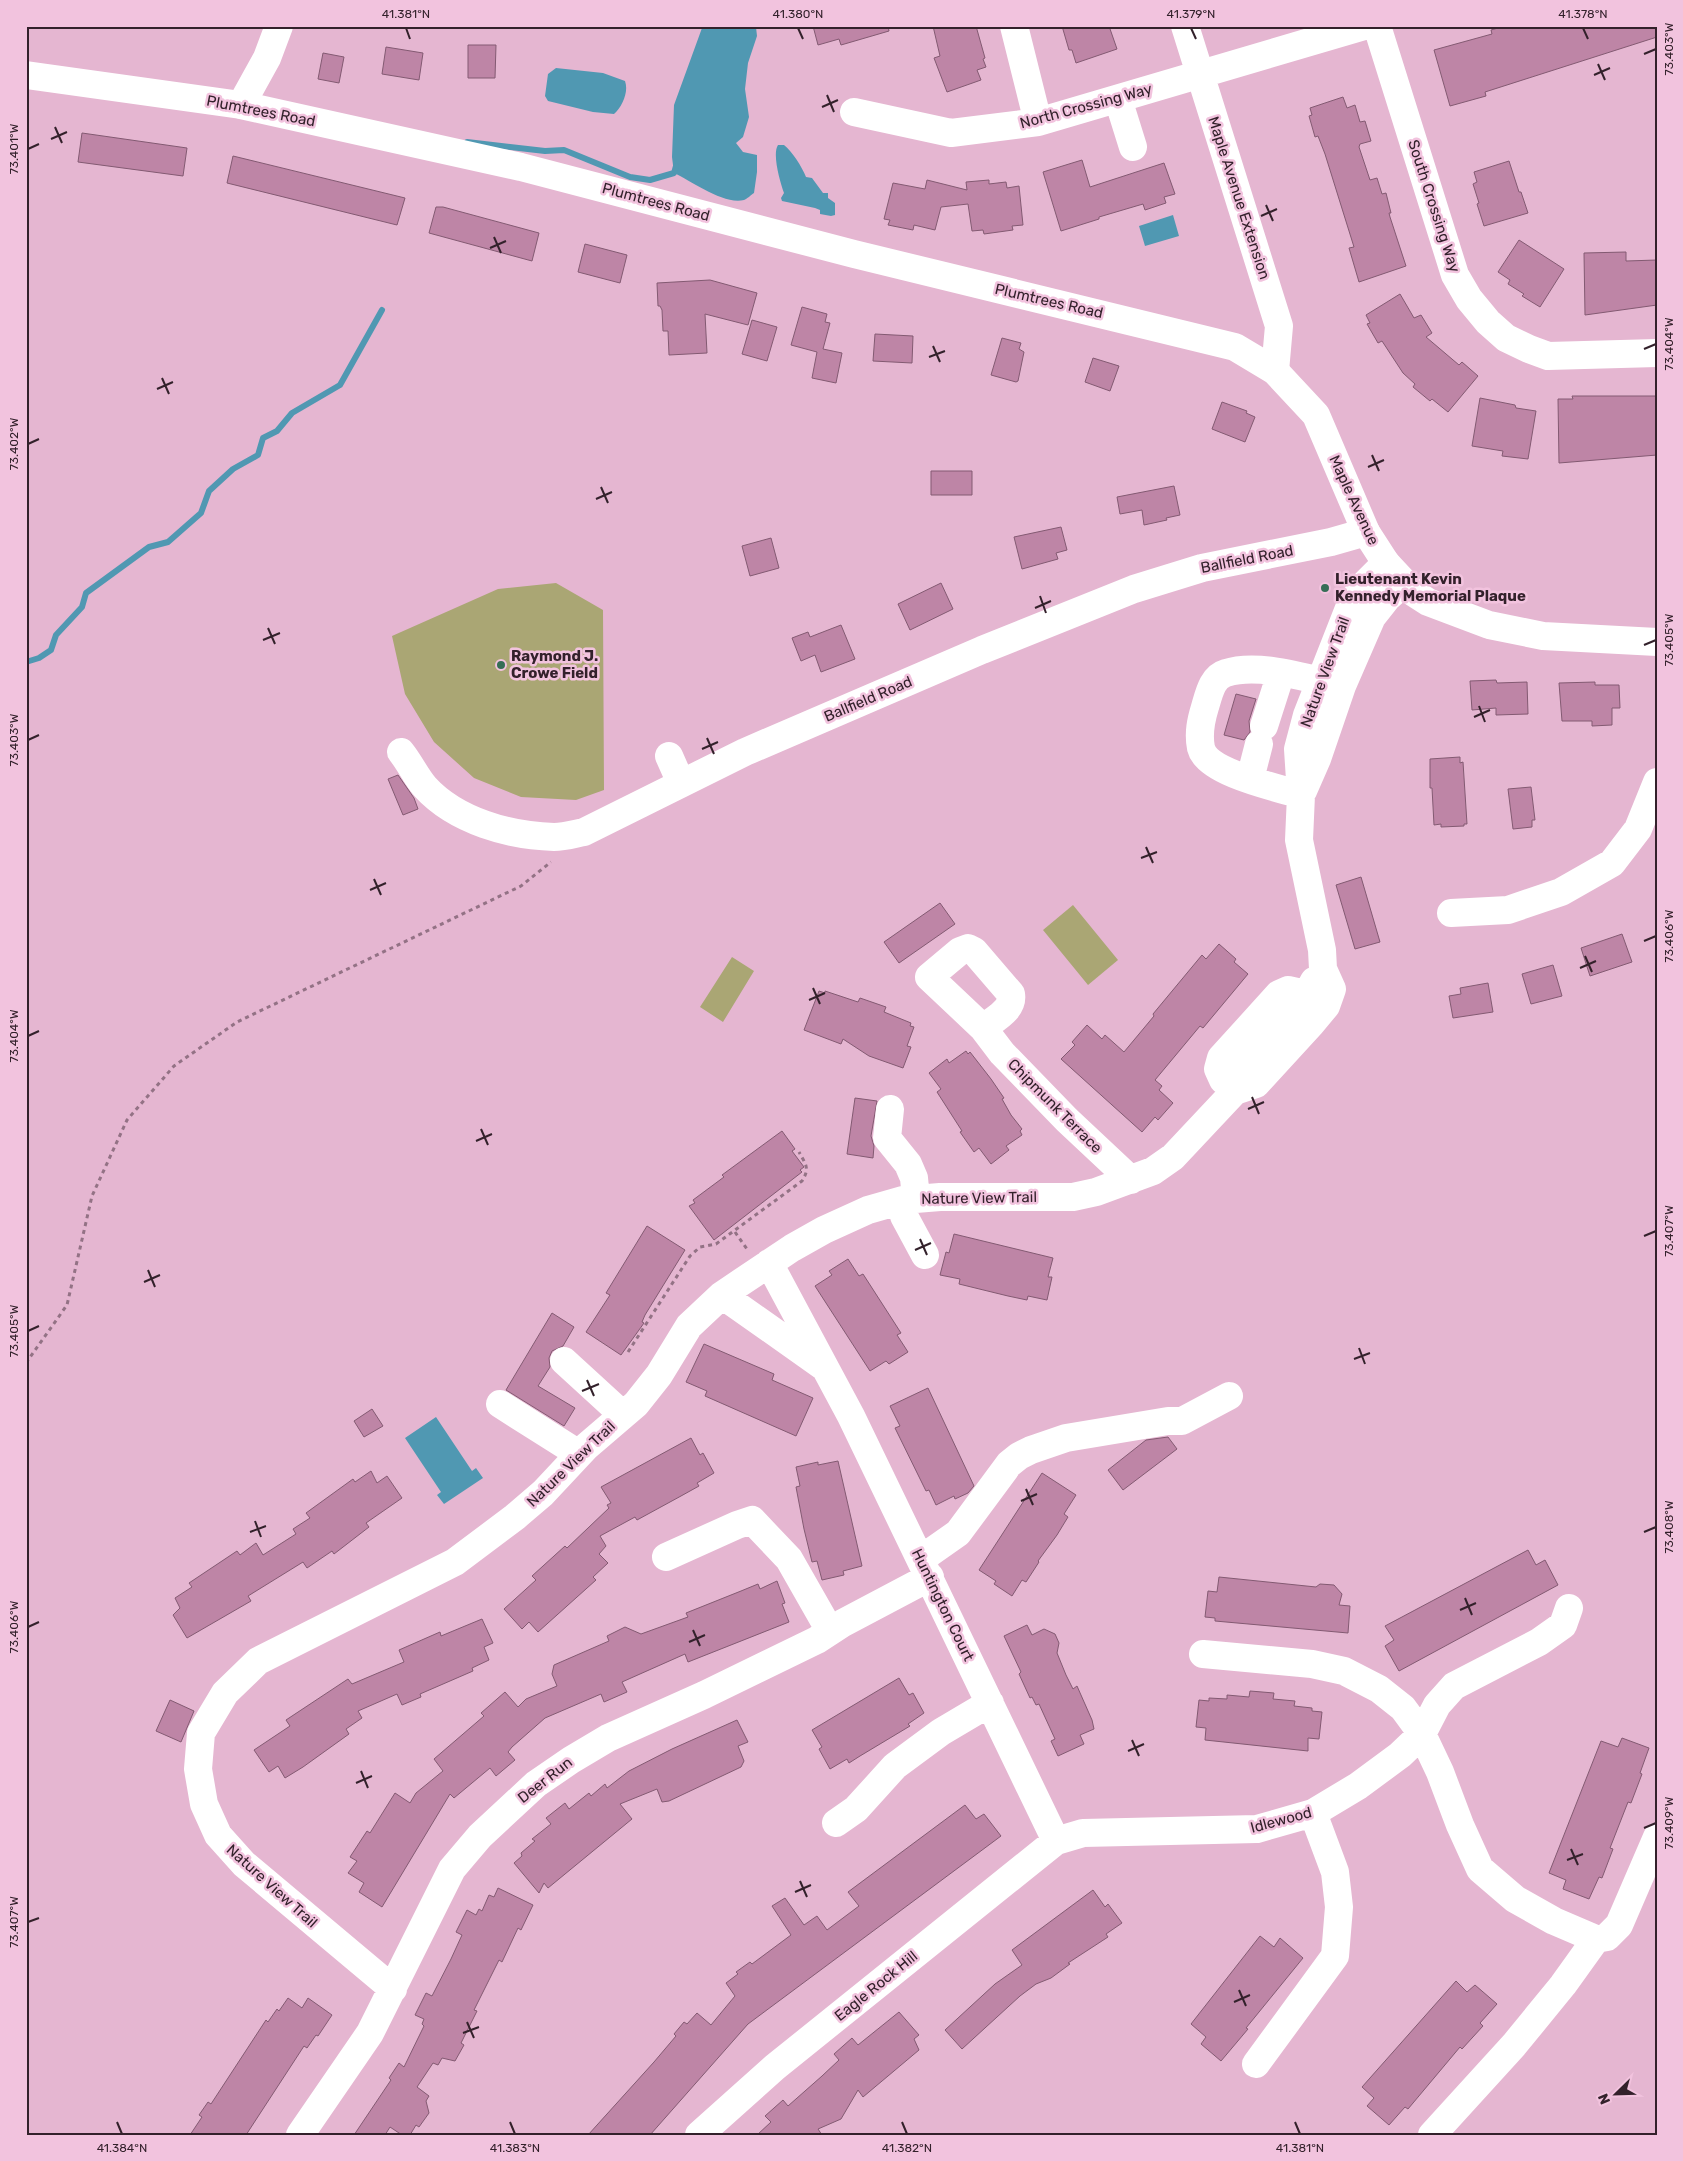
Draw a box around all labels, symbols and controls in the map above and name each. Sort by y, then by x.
text: 41.381°N [382,7,430,21]
text: 41.380°N [773,7,823,21]
text: 41.379°N [1167,7,1215,21]
text: 41.378°N [1558,7,1608,21]
text: 73.403°W [1662,22,1676,75]
street label: North Crossing Way [1018,80,1154,132]
street label: Plumtrees Road [205,92,317,130]
street label: Maple Avenue Extension [1204,114,1274,282]
text: 73.401°W [7,123,21,174]
street label: South Crossing Way [1404,137,1464,275]
street label: Plumtrees Road [600,179,712,225]
street label: Plumtrees Road [993,280,1105,322]
text: 73.404°W [1662,317,1676,371]
text: 73.402°W [7,417,21,470]
street label: Maple Avenue [1325,452,1383,548]
street label: Ballfield Road [1199,541,1295,577]
place label: Lieutenant Kevin Kennedy Memorial Plaque [1335,570,1526,605]
marker: Lieutenant Kevin Kennedy Memorial Plaque [1319,582,1331,594]
text: 73.405°W [1662,613,1676,666]
street label: Nature View Trail [1297,614,1353,730]
place label: Raymond J. Crowe Field [511,647,598,682]
marker: Raymond J. Crowe Field [495,659,507,671]
street label: Ballfield Road [821,672,915,726]
text: 73.403°W [7,713,21,766]
text: 73.406°W [1662,909,1676,962]
text: 73.404°W [7,1009,21,1063]
street label: Chipmunk Terrace [1004,1055,1106,1157]
street label: Nature View Trail [921,1188,1037,1208]
text: 73.407°W [1662,1205,1676,1257]
text: 73.405°W [7,1304,21,1357]
street label: Nature View Trail [523,1417,619,1511]
text: 73.408°W [1662,1500,1676,1554]
street label: Huntington Court [908,1546,978,1664]
text: 73.406°W [7,1600,21,1653]
street label: Deer Run [514,1753,576,1807]
text: 73.409°W [1662,1796,1676,1849]
street label: Idlewood [1248,1803,1314,1837]
street label: Nature View Trail [223,1841,321,1931]
text: 73.407°W [7,1896,21,1948]
street label: Eagle Rock Hill [831,1947,921,2025]
north arrow [1590,2068,1640,2118]
text: N [1595,2091,1614,2107]
text: 41.384°N [97,2141,147,2155]
text: 41.383°N [490,2141,540,2155]
text: 41.382°N [882,2141,932,2155]
text: 41.381°N [1276,2141,1324,2155]

